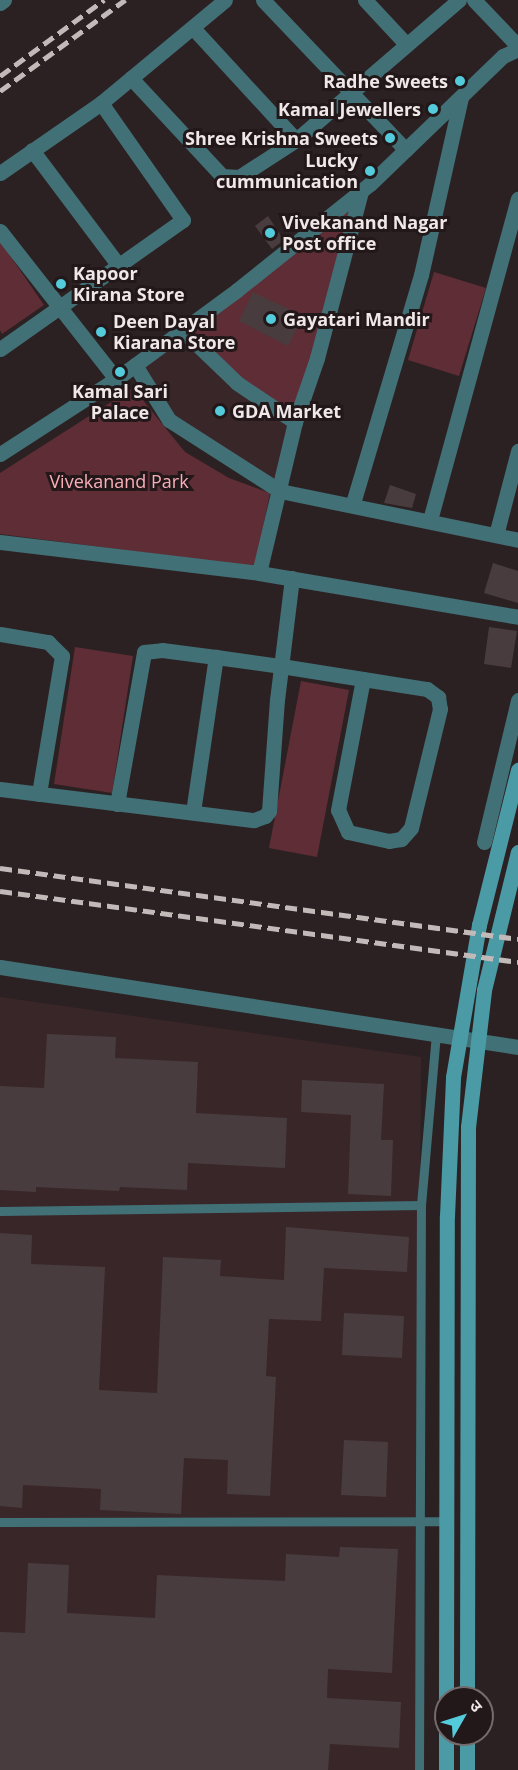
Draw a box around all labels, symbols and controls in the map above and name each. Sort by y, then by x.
place label: Radhe Sweets [323,70,448,92]
marker: Radhe Sweets [453,74,467,88]
place label: Kamal Jewellers [278,98,421,120]
marker: Kamal Jewellers [426,102,440,116]
place label: Shree Krishna Sweets [185,127,378,149]
marker: Shree Krishna Sweets [383,131,397,145]
place label: Lucky cummunication [216,150,358,192]
marker: Lucky cummunication [363,164,377,178]
place label: Vivekanand Nagar Post office [282,212,447,254]
marker: Vivekanand Nagar Post office [263,226,277,240]
place label: Kapoor Kirana Store [73,263,185,306]
marker: Kapoor Kirana Store [54,277,68,291]
place label: Gayatari Mandir [283,308,430,330]
place label: Deen Dayal Kiarana Store [113,311,235,354]
marker: Gayatari Mandir [264,312,278,326]
marker: Deen Dayal Kiarana Store [94,325,108,339]
marker: Kamal Sari Palace [113,365,127,379]
place label: Kamal Sari Palace [72,381,168,424]
place label: GDA Market [232,400,341,422]
marker: GDA Market [213,404,227,418]
park label: Vivekanand Park [49,470,189,492]
north arrow [434,1686,494,1746]
text: उ [465,1695,488,1716]

